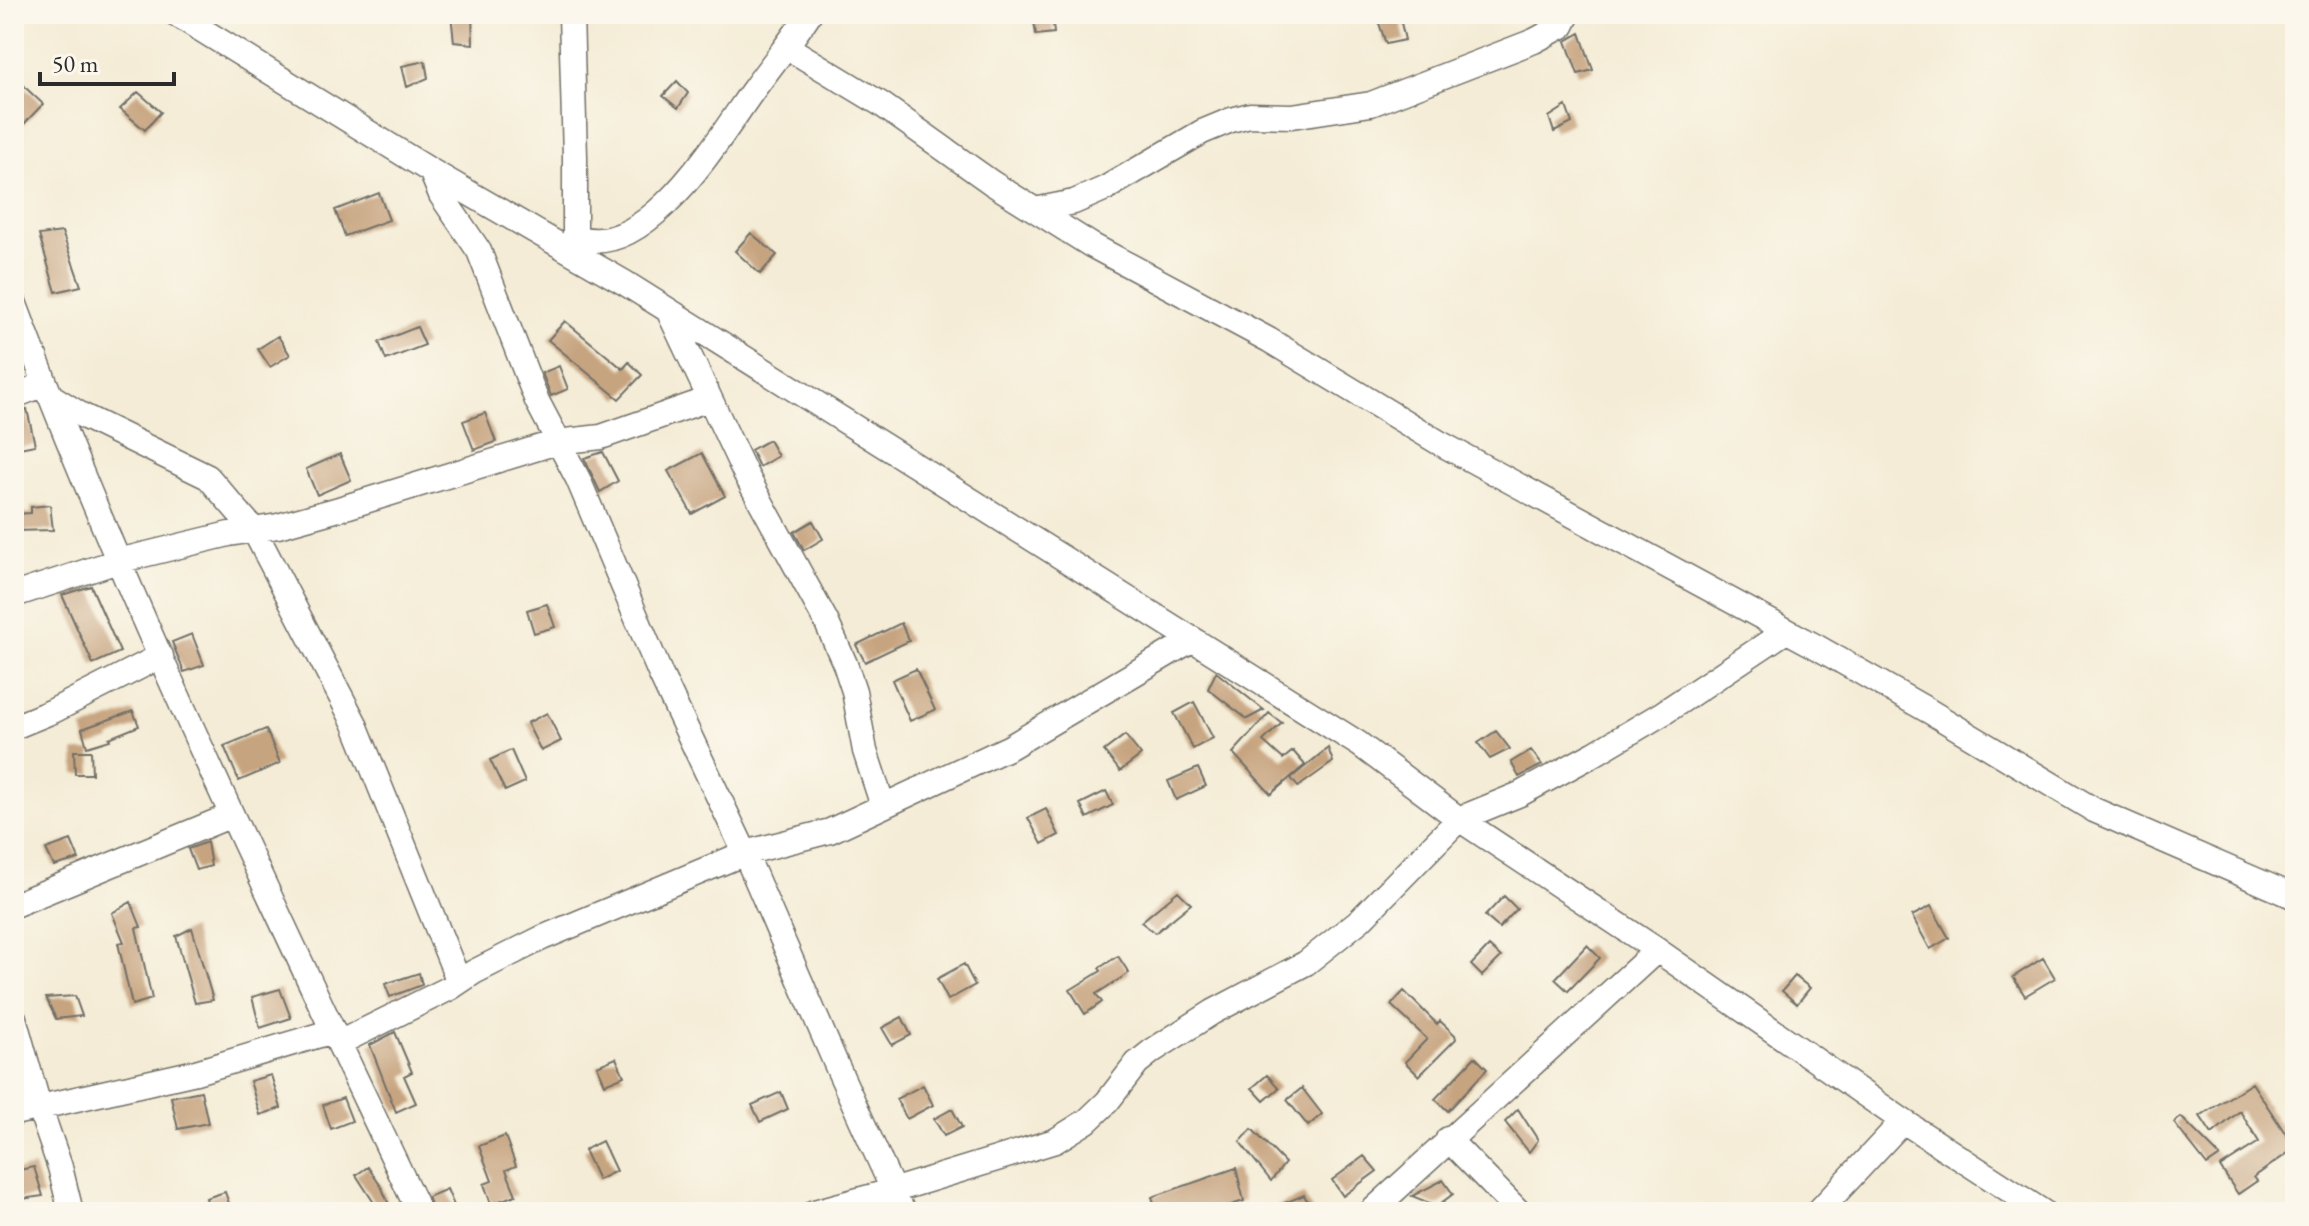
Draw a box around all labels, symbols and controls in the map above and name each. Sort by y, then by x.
scale bar [40,36,174,86]
text: 50 m [52,48,99,79]

